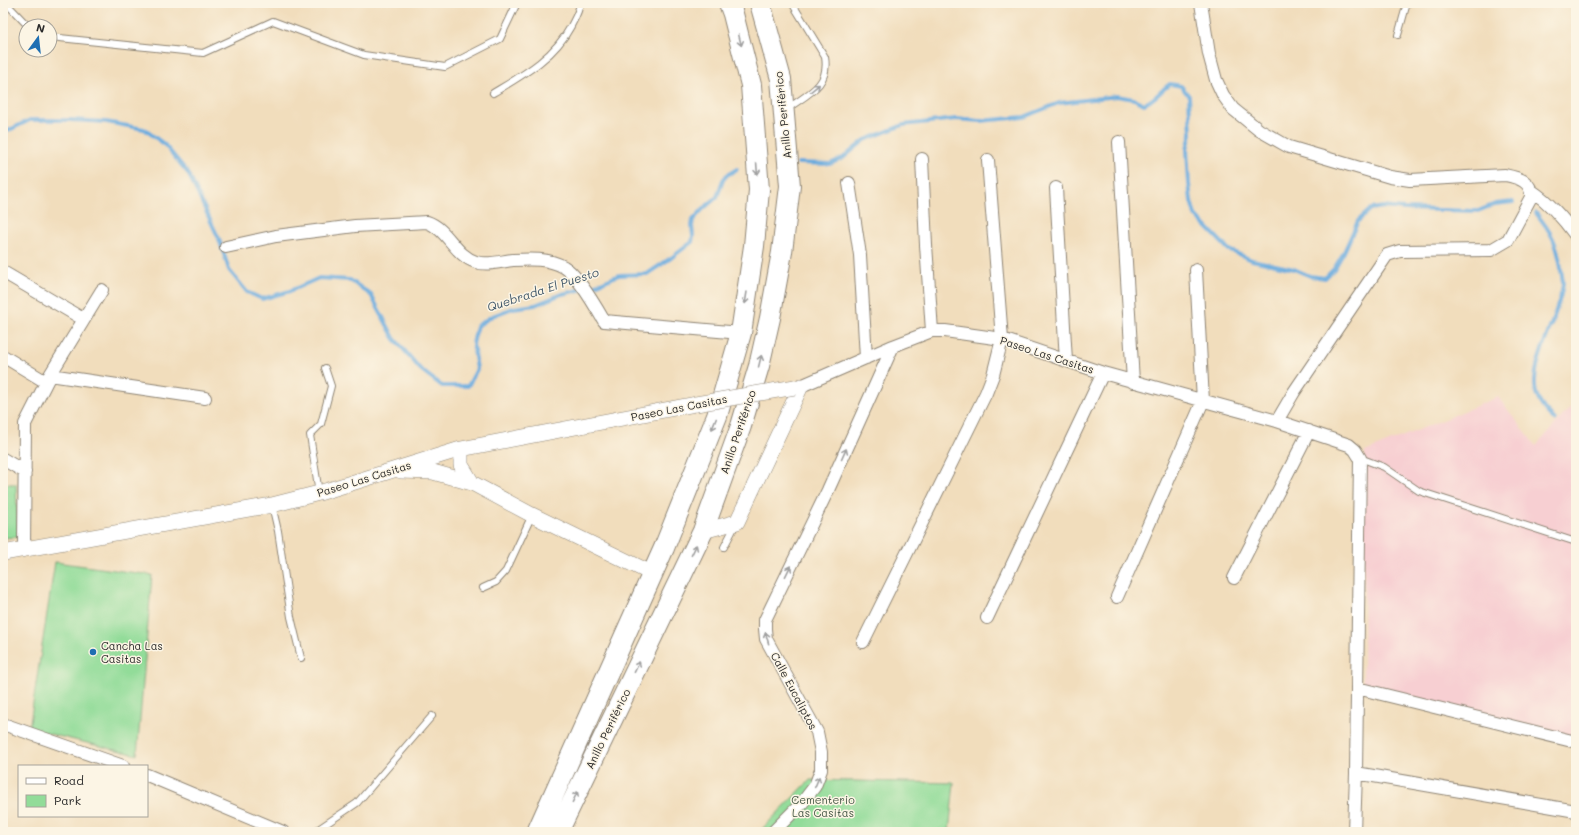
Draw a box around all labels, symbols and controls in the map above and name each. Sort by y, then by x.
north arrow [18,18,58,58]
text: N [35,20,47,36]
one-way arrow [736,34,744,47]
street label: Anillo Periférico [770,70,795,159]
one-way arrow [810,84,821,93]
one-way arrow [754,162,761,175]
water label: Quebrada El Puesto [485,263,601,315]
one-way arrow [742,291,750,304]
street label: Paseo Las Casitas [998,332,1096,377]
one-way arrow [757,355,764,368]
street label: Anillo Periférico [716,388,759,476]
street label: Paseo Las Casitas [630,391,728,424]
one-way arrow [710,417,718,429]
one-way arrow [840,449,848,461]
street label: Paseo Las Casitas [315,457,413,500]
one-way arrow [691,544,698,556]
one-way arrow [785,566,792,578]
one-way arrow [763,631,770,644]
place label: Cancha Las Casitas [101,638,163,666]
marker: Cancha Las Casitas [88,647,98,657]
street label: Calle Eucaliptos [768,649,821,732]
one-way arrow [634,661,641,673]
street label: Anillo Periférico [582,686,634,771]
legend [18,765,148,817]
text: Road [54,772,84,788]
one-way arrow [813,776,821,788]
one-way arrow [572,791,579,803]
text: Park [54,792,81,808]
park label: Cementerio Las Casitas [791,792,855,820]

